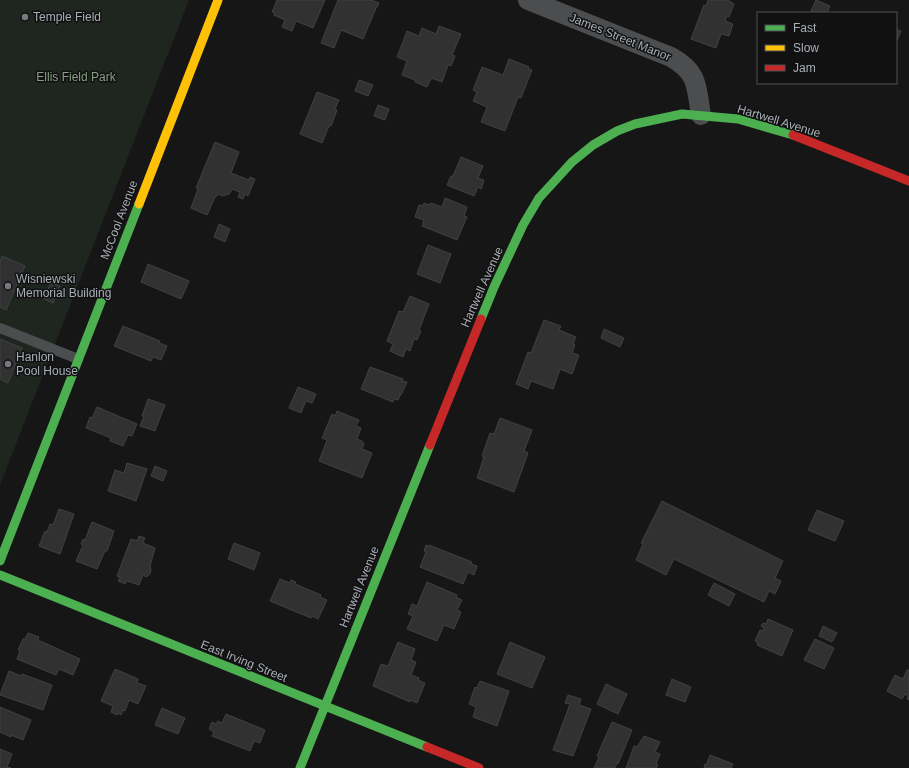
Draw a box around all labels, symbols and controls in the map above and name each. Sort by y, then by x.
place label: Temple Field [33,10,101,24]
street label: James Street Manor [567,10,673,64]
marker: Temple Field [20,12,30,22]
legend [757,12,897,84]
text: Fast [793,21,817,35]
text: Slow [793,41,819,55]
text: Jam [793,61,816,75]
park label: Ellis Field Park [36,70,117,84]
street label: Hartwell Avenue [736,102,823,140]
street label: McCool Avenue [97,178,141,262]
street label: Hartwell Avenue [458,244,506,329]
place label: Wisniewski Memorial Building [16,272,111,300]
marker: Wisniewski Memorial Building [3,281,13,291]
place label: Hanlon Pool House [16,350,78,378]
marker: Hanlon Pool House [3,359,13,369]
street label: Hartwell Avenue [336,544,382,630]
street label: East Irving Street [199,637,290,685]

